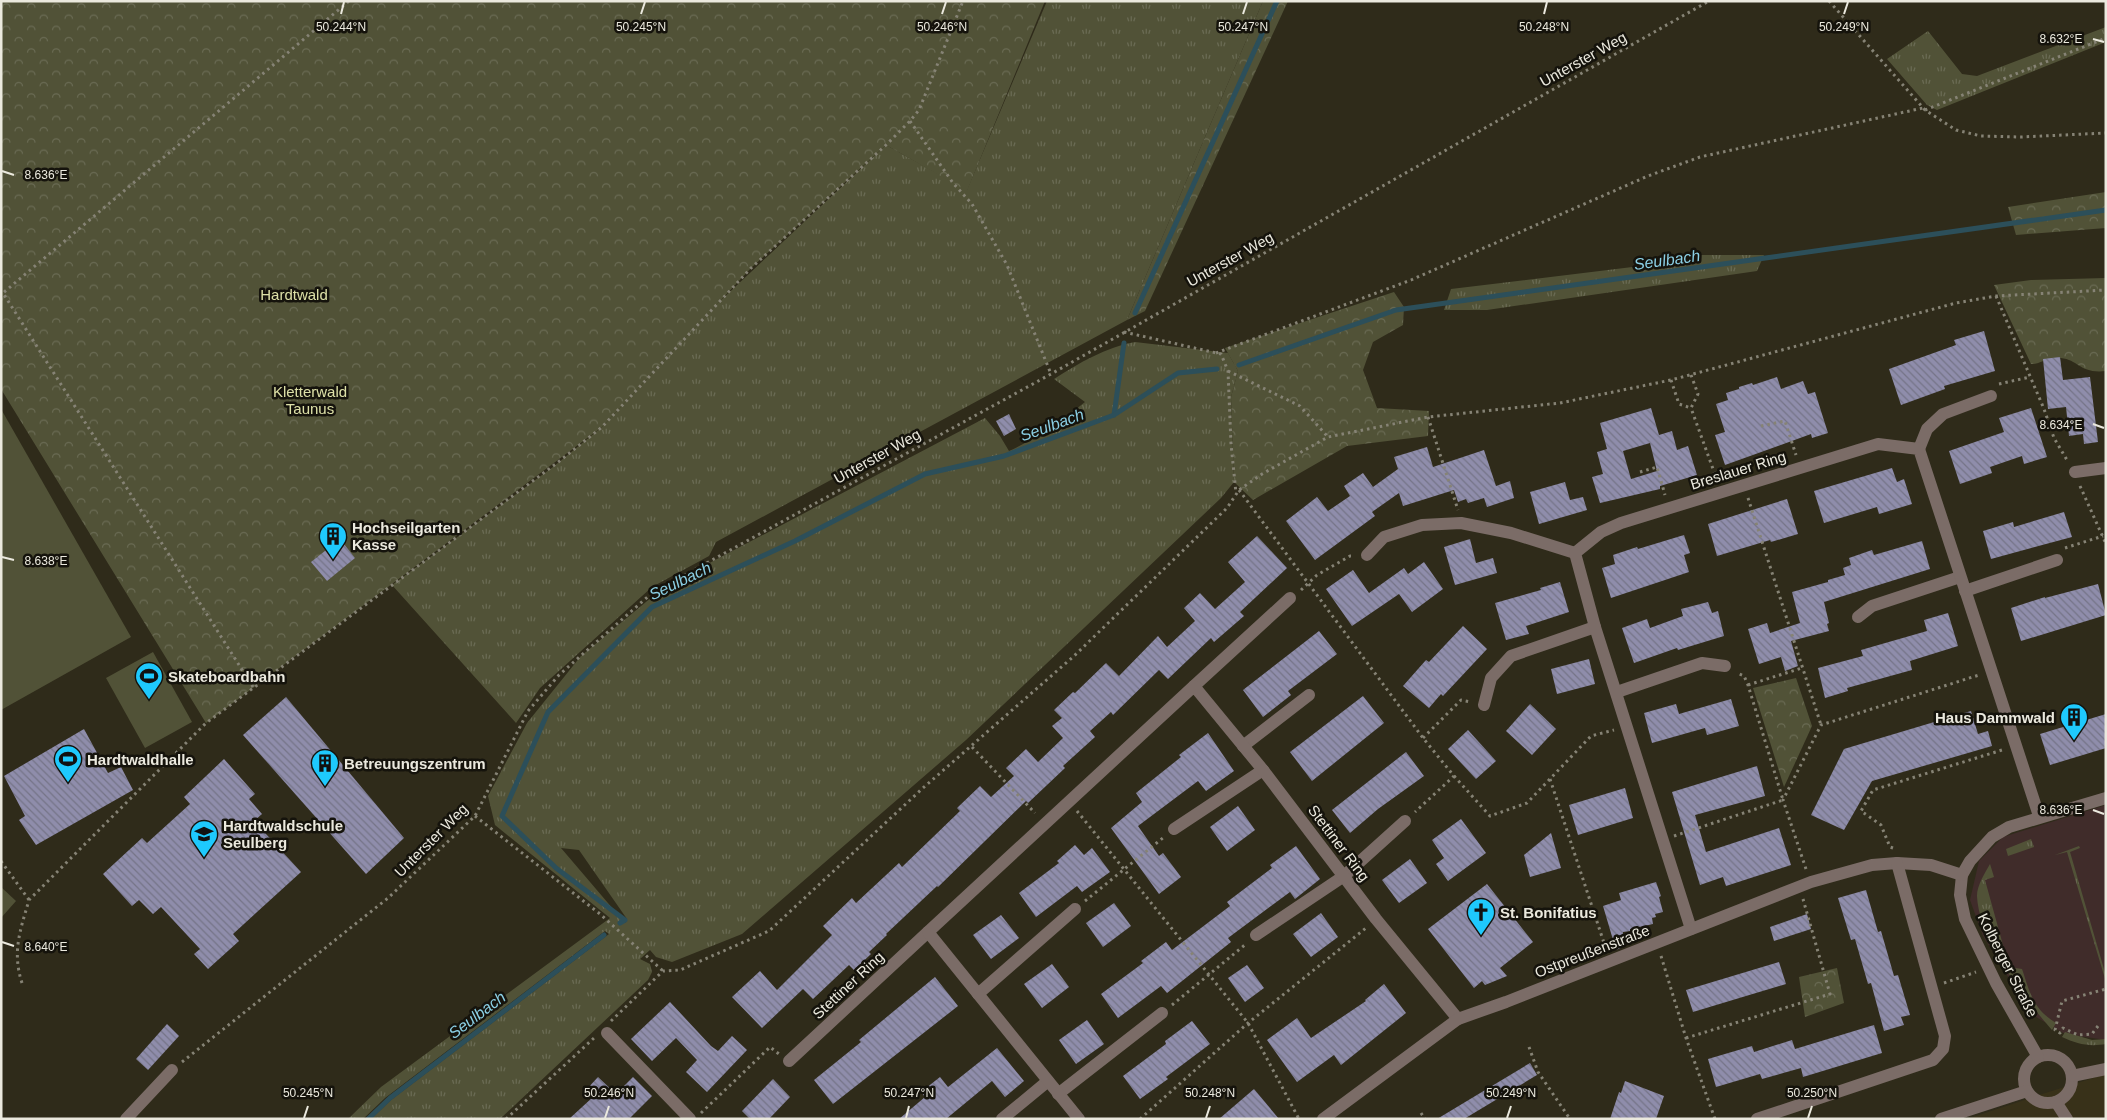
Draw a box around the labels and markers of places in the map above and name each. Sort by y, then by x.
place label: Hochseilgarten Kasse [352,519,460,553]
building icon: Hochseilgarten Kasse [318,521,348,560]
sports icon: Skateboardbahn [134,661,164,700]
place label: Skateboardbahn [168,668,286,685]
building icon: Haus Dammwald [2059,702,2089,741]
place label: Haus Dammwald [1935,709,2055,726]
sports icon: Hardtwaldhalle [53,744,83,783]
building icon: Betreuungszentrum [310,748,340,787]
place label: Hardtwaldhalle [87,751,194,768]
place label: Betreuungszentrum [344,755,486,772]
place label: Hardtwaldschule Seulberg [223,817,343,851]
school or university icon: Hardtwaldschule Seulberg [189,819,219,858]
church icon: St. Bonifatius [1466,897,1496,936]
place label: St. Bonifatius [1500,904,1597,921]

